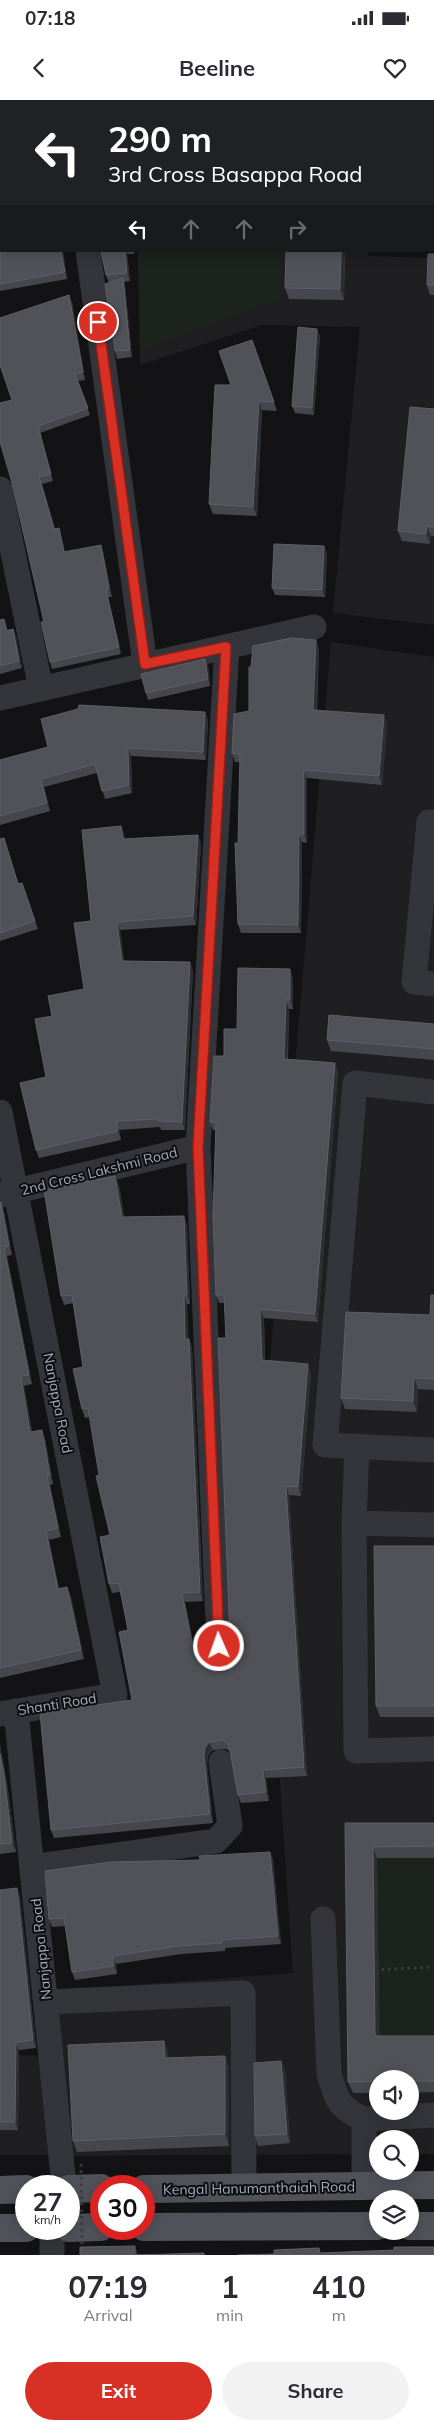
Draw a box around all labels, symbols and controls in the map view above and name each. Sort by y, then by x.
text: 07:18 [25,6,75,30]
icon: back [25,54,53,82]
text: Beeline [179,54,255,82]
icon: heart [381,54,409,82]
text: 290 m [108,117,212,161]
icon: left [25,120,90,185]
text: 3rd Cross Basappa Road [108,160,363,188]
icon: left [124,215,152,243]
icon: ahead [177,215,205,243]
icon: ahead [230,215,258,243]
icon: right [283,215,311,243]
pin [77,301,119,343]
icon: arrive [84,308,112,336]
street label: 2nd Cross Lakshmi Road [19,1143,179,1199]
street label: Nanjappa Road [39,1351,77,1455]
position arrow [192,1619,244,1671]
street label: Shanti Road [16,1689,98,1719]
street label: Nanjappa Road [27,1897,55,2001]
map controls [369,2070,419,2240]
button: sound [369,2070,419,2120]
button: search [369,2130,419,2180]
speed limit sign: 30 [90,2175,155,2240]
street label: Kengal Hanumanthaiah Road [163,2177,355,2199]
text: 27 [32,2186,63,2217]
button: layers [369,2190,419,2240]
text: km/h [34,2212,61,2227]
text: 07:19 [68,2268,148,2306]
text: 1 [221,2268,239,2306]
text: 410 [312,2268,366,2306]
text: Arrival [84,2305,133,2325]
text: min [216,2305,243,2325]
text: m [332,2305,346,2325]
button: Exit [25,2362,212,2420]
button: Share [222,2362,409,2420]

